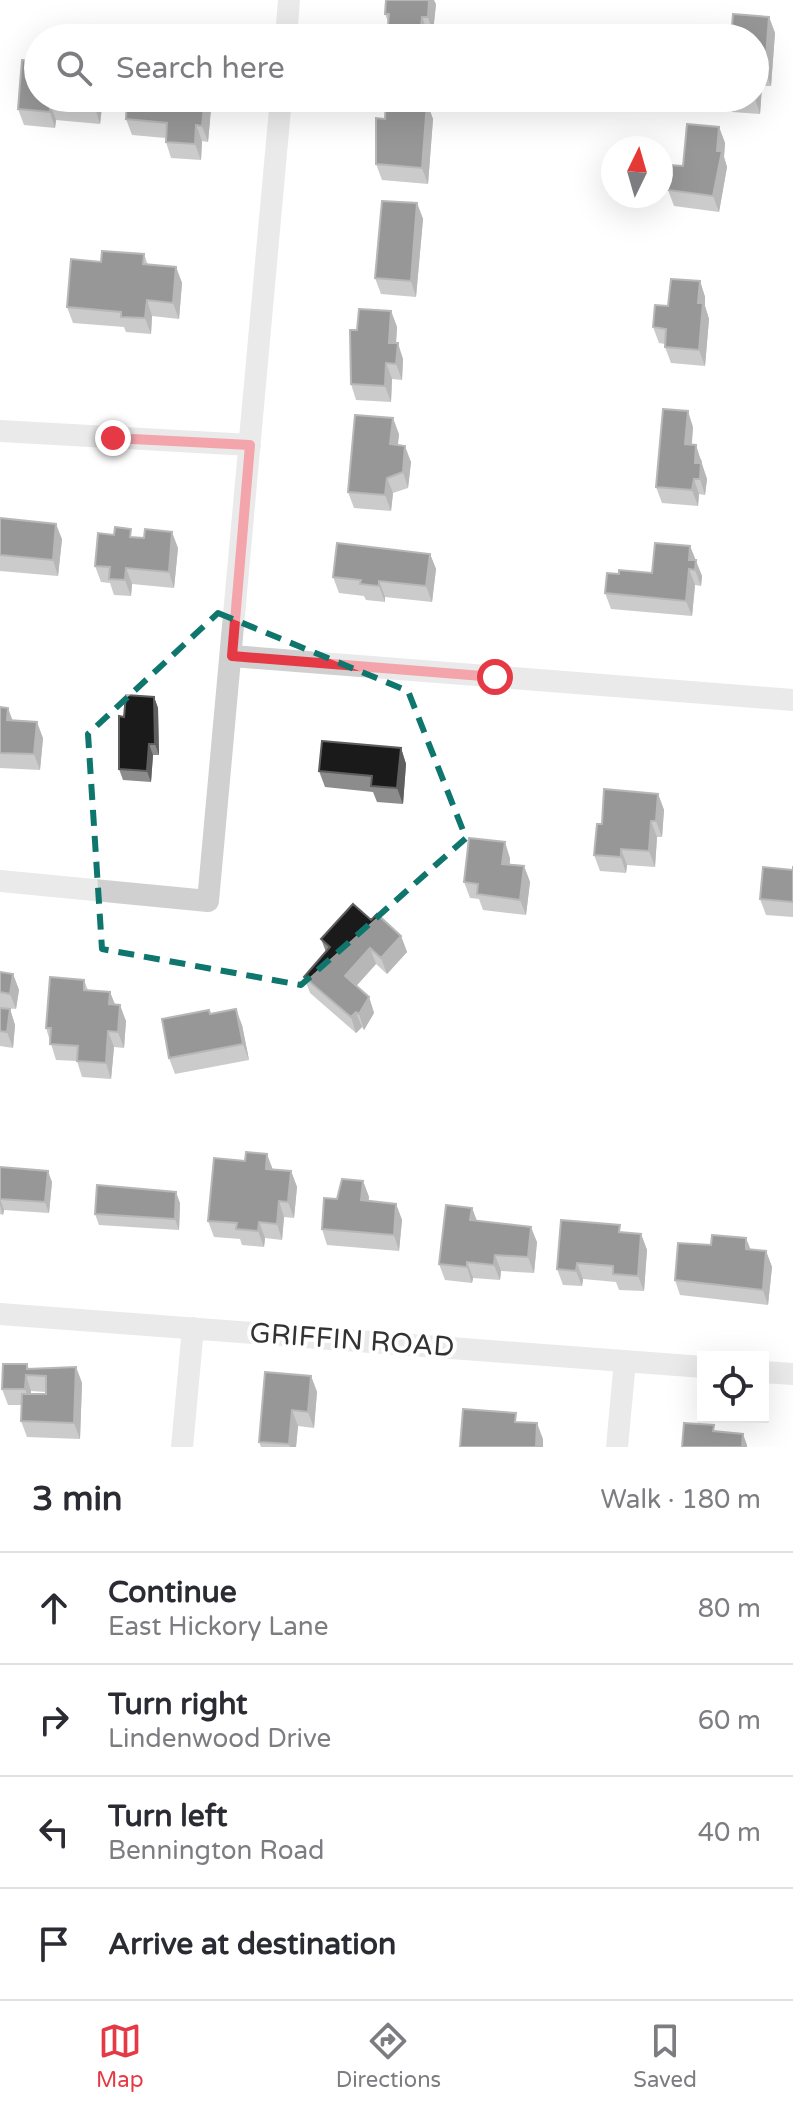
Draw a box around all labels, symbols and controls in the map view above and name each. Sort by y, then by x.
search box [24,24,769,112]
icon: search [52,46,96,90]
text: Search here [116,50,285,87]
north arrow [601,136,673,208]
route end [95,420,131,456]
route start [477,659,513,695]
street label: GRIFFIN ROAD [249,1316,455,1364]
map controls [697,1351,769,1423]
button: locate [697,1351,769,1423]
text: 3 min [32,1479,123,1520]
text: Walk · 180 m [601,1484,761,1515]
text: Continue [108,1574,237,1611]
icon: ahead [32,1586,76,1630]
text: 80 m [698,1593,761,1624]
text: East Hickory Lane [108,1611,328,1642]
text: Turn right [108,1686,248,1723]
icon: right [32,1698,76,1742]
text: 60 m [698,1705,761,1736]
text: Lindenwood Drive [108,1723,331,1754]
text: Turn left [108,1798,227,1835]
icon: left [32,1810,76,1854]
text: 40 m [698,1817,761,1848]
text: Bennington Road [108,1835,324,1866]
icon: arrive [32,1922,76,1966]
text: Arrive at destination [108,1926,396,1963]
tab: Map [96,2019,144,2093]
tab: Directions [336,2019,441,2093]
tab: Saved [633,2019,697,2093]

